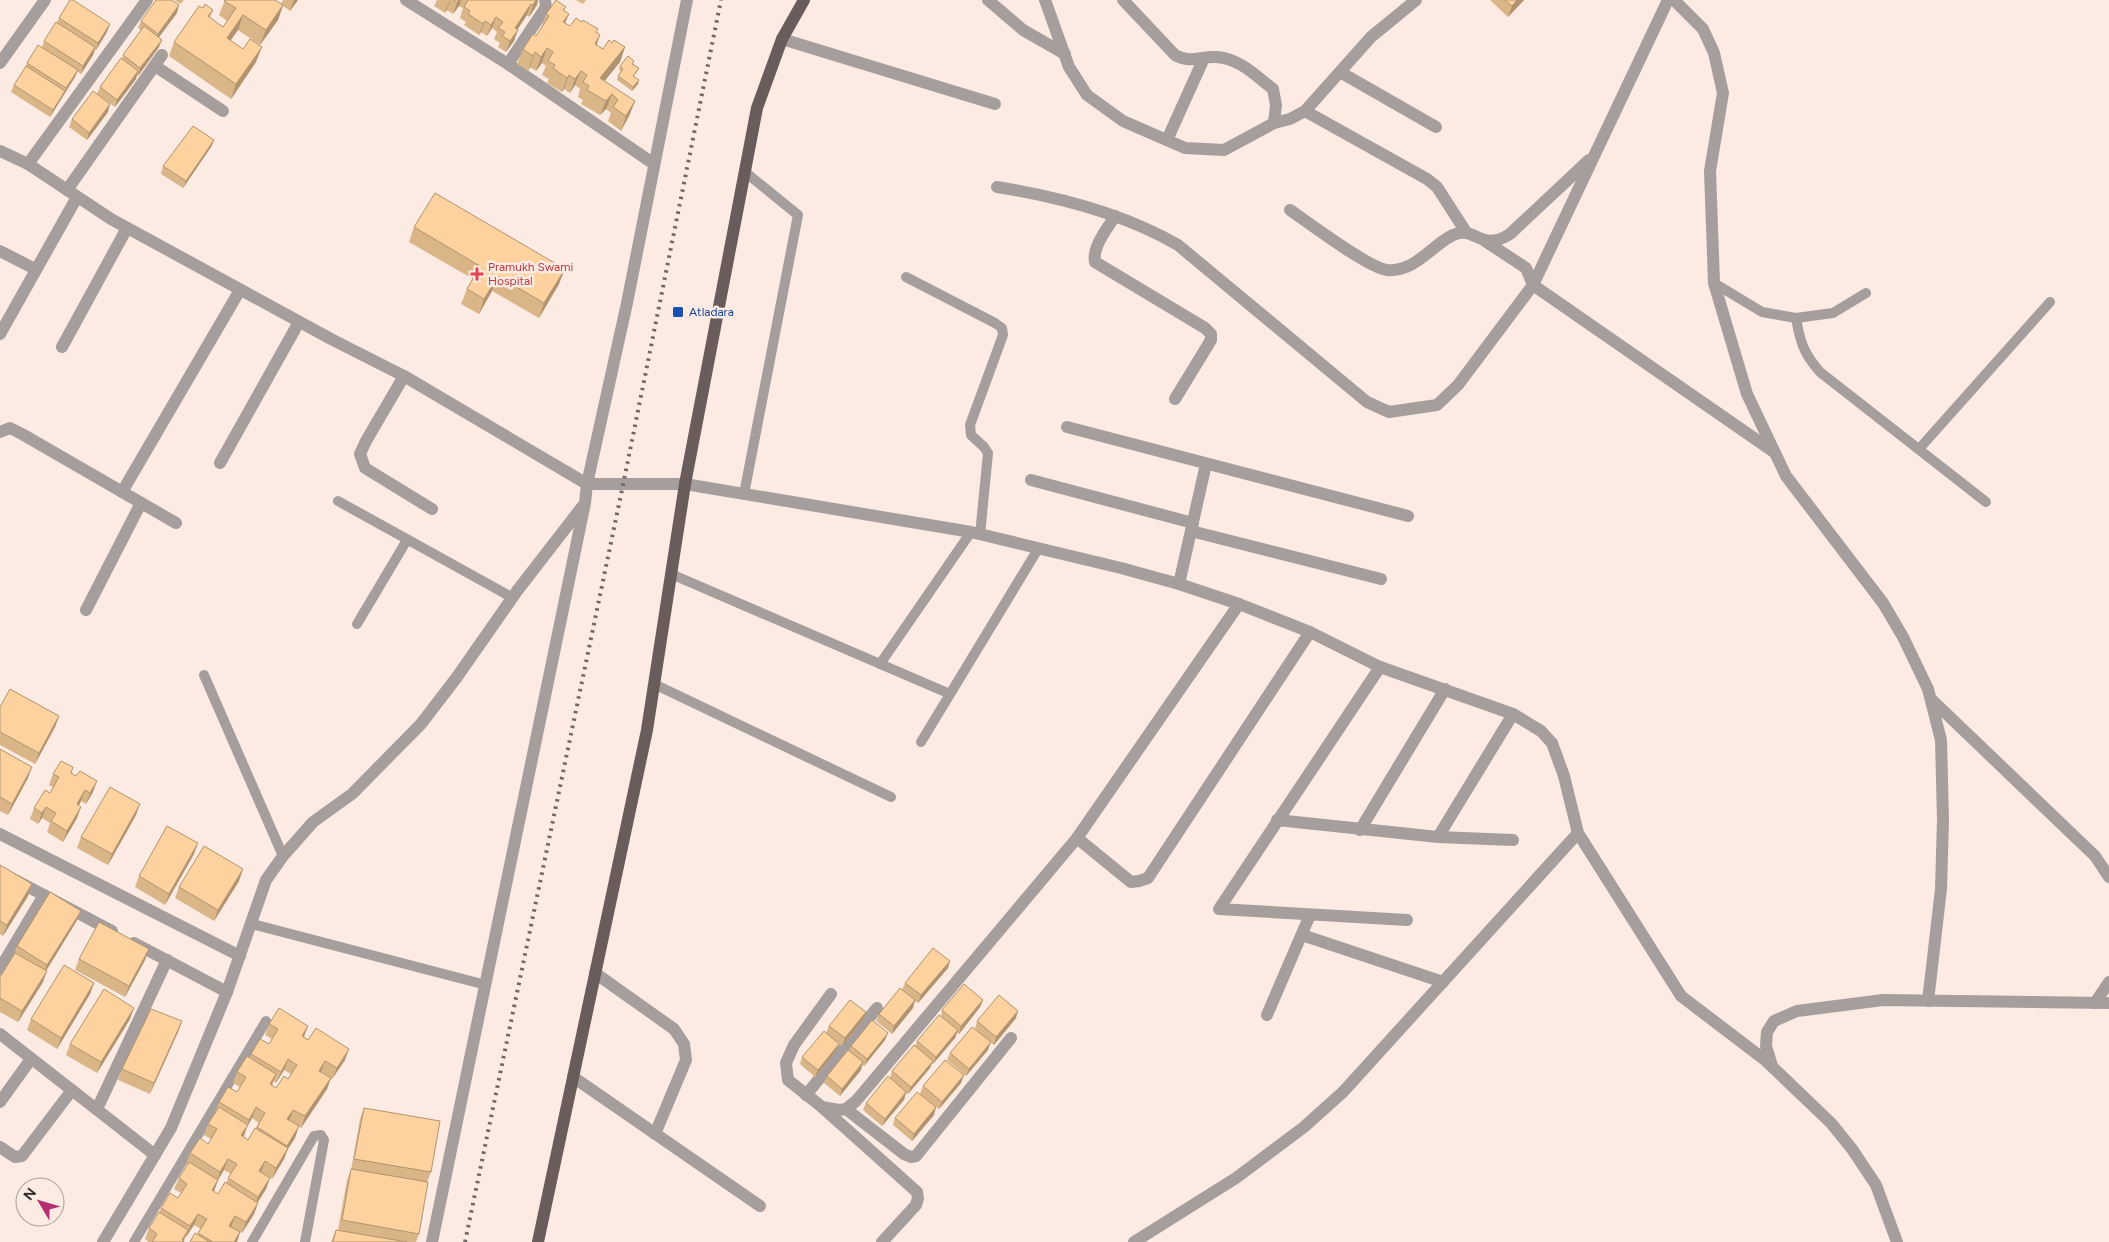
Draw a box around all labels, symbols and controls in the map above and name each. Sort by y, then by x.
place label: Pramukh Swami Hospital [488,260,573,288]
marker: Pramukh Swami Hospital [470,267,484,281]
marker: Atladara [671,305,685,319]
place label: Atladara [689,305,734,319]
north arrow [15,1177,65,1227]
text: N [20,1185,40,1204]

